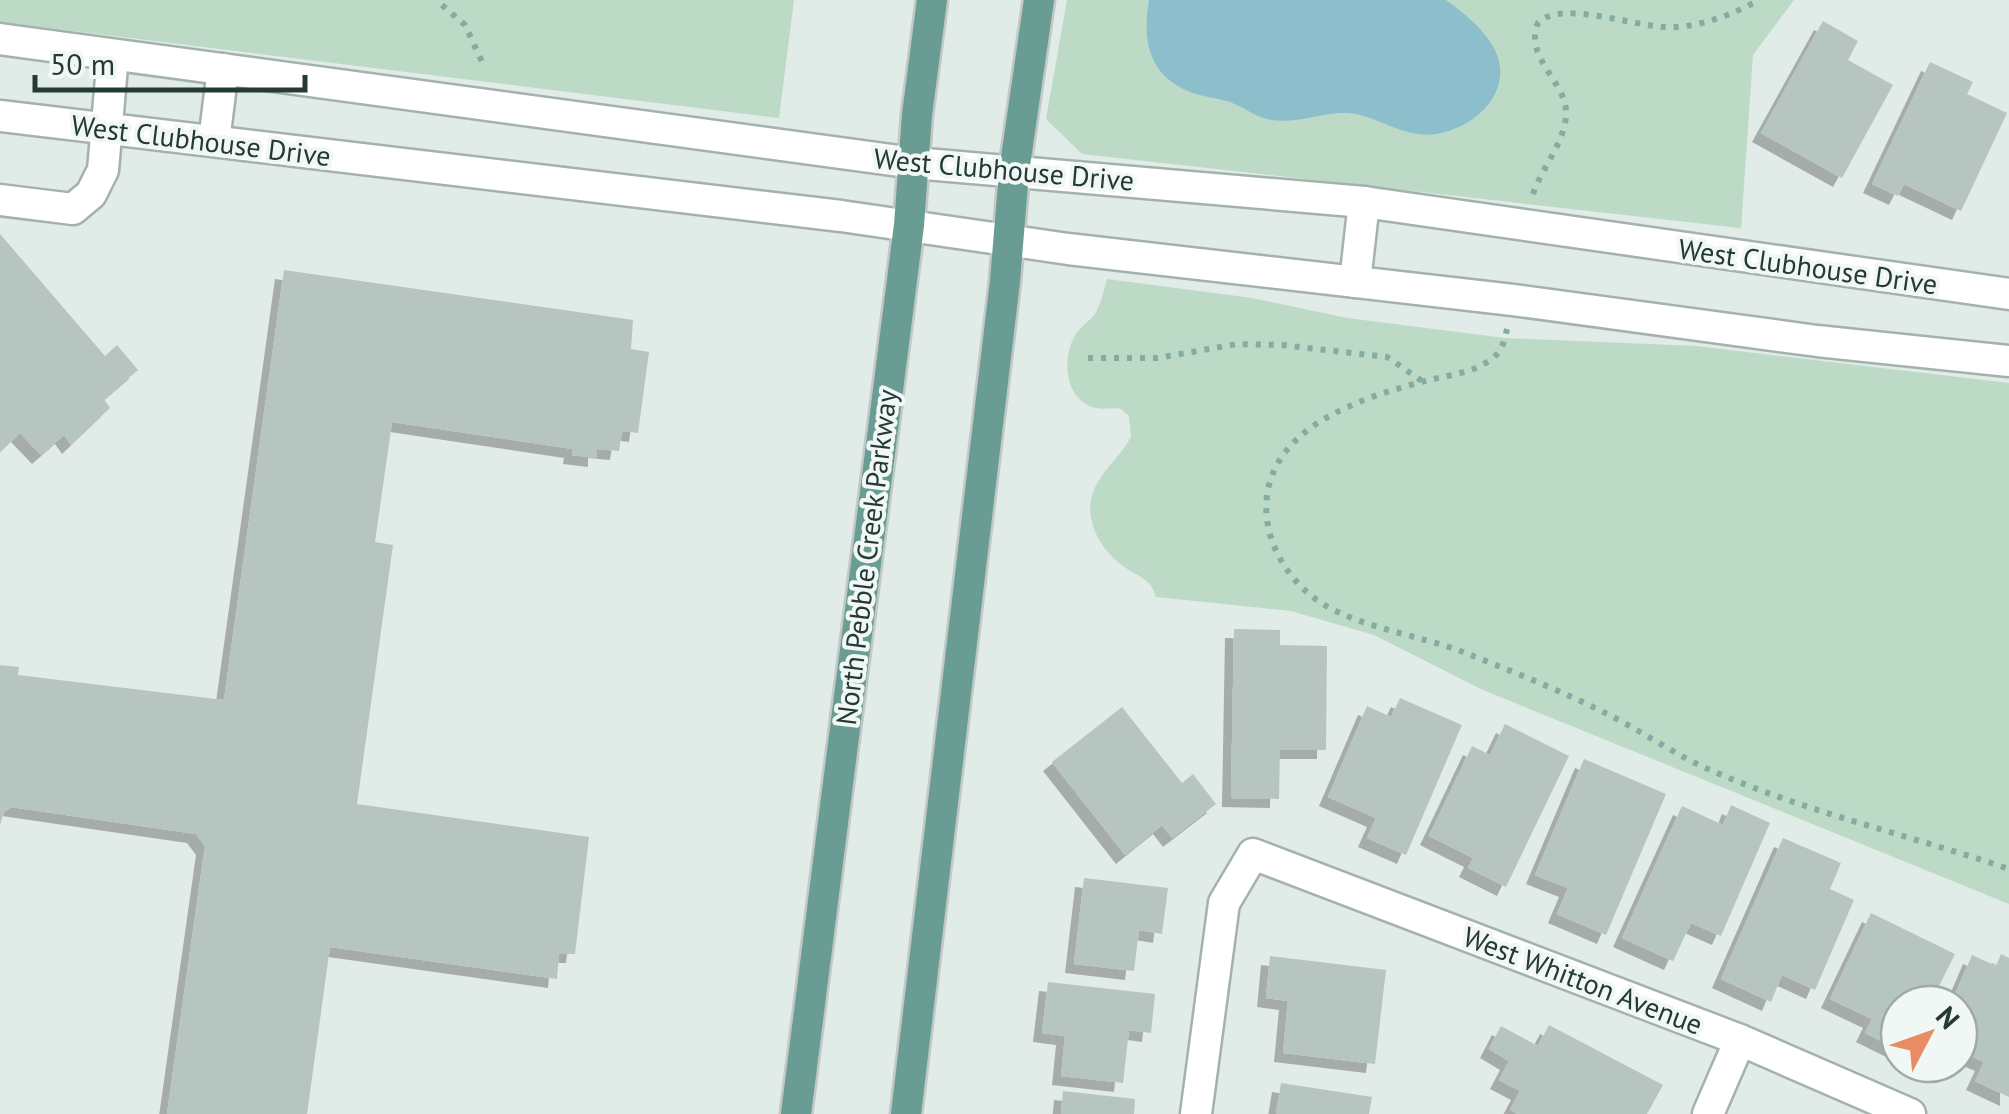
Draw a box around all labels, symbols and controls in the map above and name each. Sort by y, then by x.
scale bar [35,30,305,92]
text: 50 m [50,44,115,83]
street label: West Clubhouse Drive [69,106,333,174]
street label: West Clubhouse Drive [872,139,1136,199]
street label: West Clubhouse Drive [1676,230,1940,302]
street label: North Pebble Creek Parkway [827,387,905,727]
street label: West Whitton Avenue [1458,917,1708,1043]
north arrow [1879,984,1979,1084]
text: N [1928,998,1968,1036]

